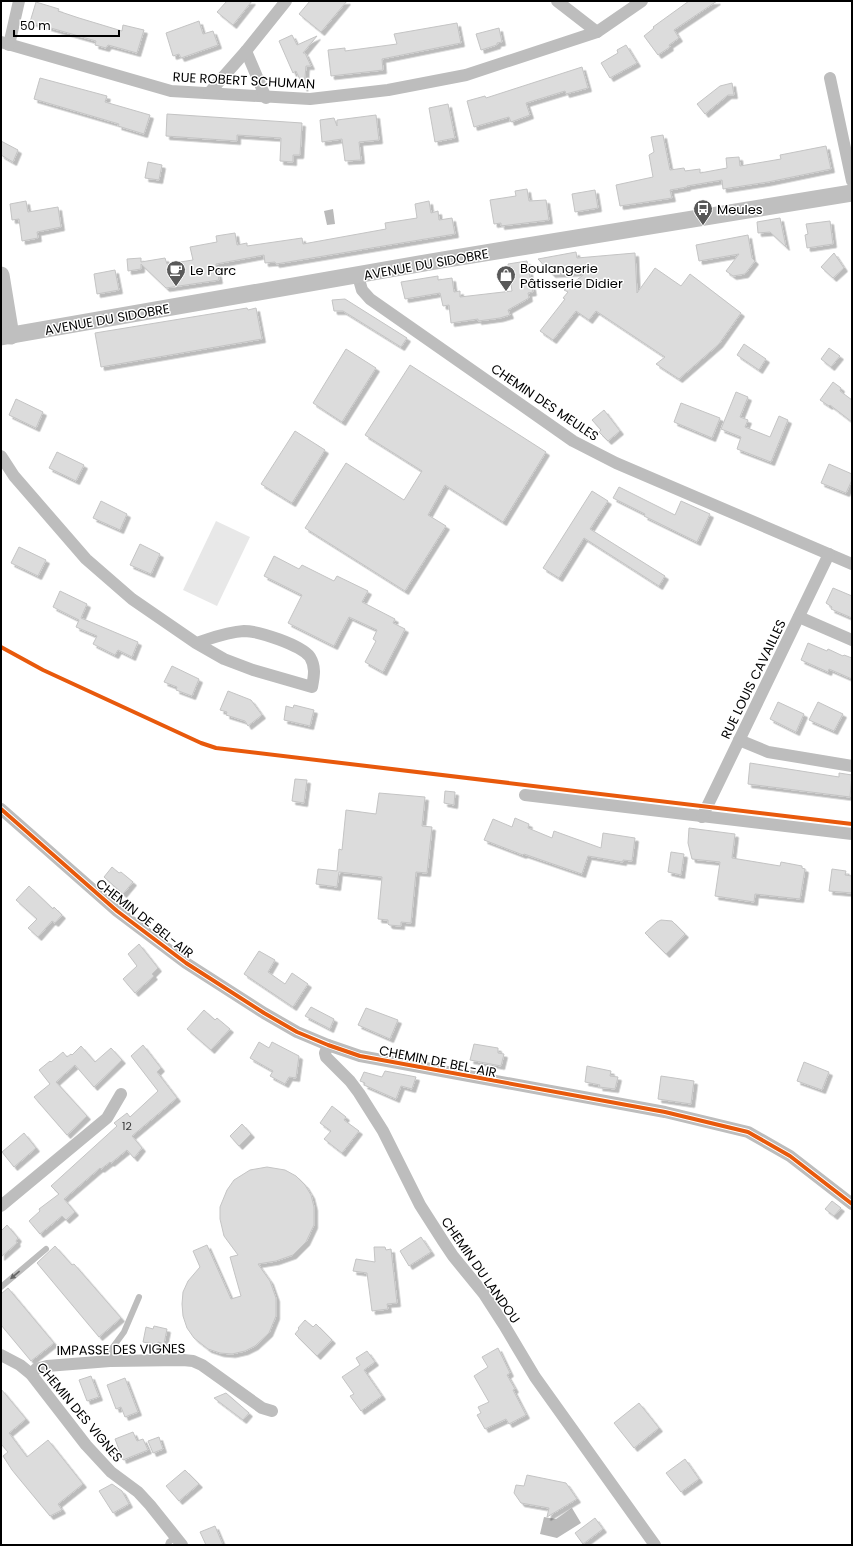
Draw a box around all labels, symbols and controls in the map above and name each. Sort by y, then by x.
scale bar [14,12,119,38]
text: 50 m [20,17,51,34]
street label: RUE ROBERT SCHUMAN [172,67,316,94]
bus stop icon: Meules [692,198,714,226]
place label: Meules [717,200,763,219]
street label: AVENUE DU SIDOBRE [362,244,490,285]
cafe icon: Le Parc [165,259,187,287]
place label: Boulangerie Pâtisserie Didier [520,259,623,293]
place label: Le Parc [190,261,236,280]
shop icon: Boulangerie Pâtisserie Didier [495,264,517,292]
street label: AVENUE DU SIDOBRE [43,299,171,340]
street label: CHEMIN DES MEULES [487,359,602,446]
street label: RUE LOUIS CAVAILLES [716,616,791,742]
street label: CHEMIN DE BEL-AIR [92,874,198,963]
street label: CHEMIN DE BEL-AIR [378,1041,498,1082]
house number: 12 [122,1118,132,1134]
street label: CHEMIN DU LANDOU [437,1213,524,1327]
one-way arrow [10,1270,21,1279]
street label: IMPASSE DES VIGNES [57,1339,185,1360]
street label: CHEMIN DES VIGNES [32,1358,127,1466]

